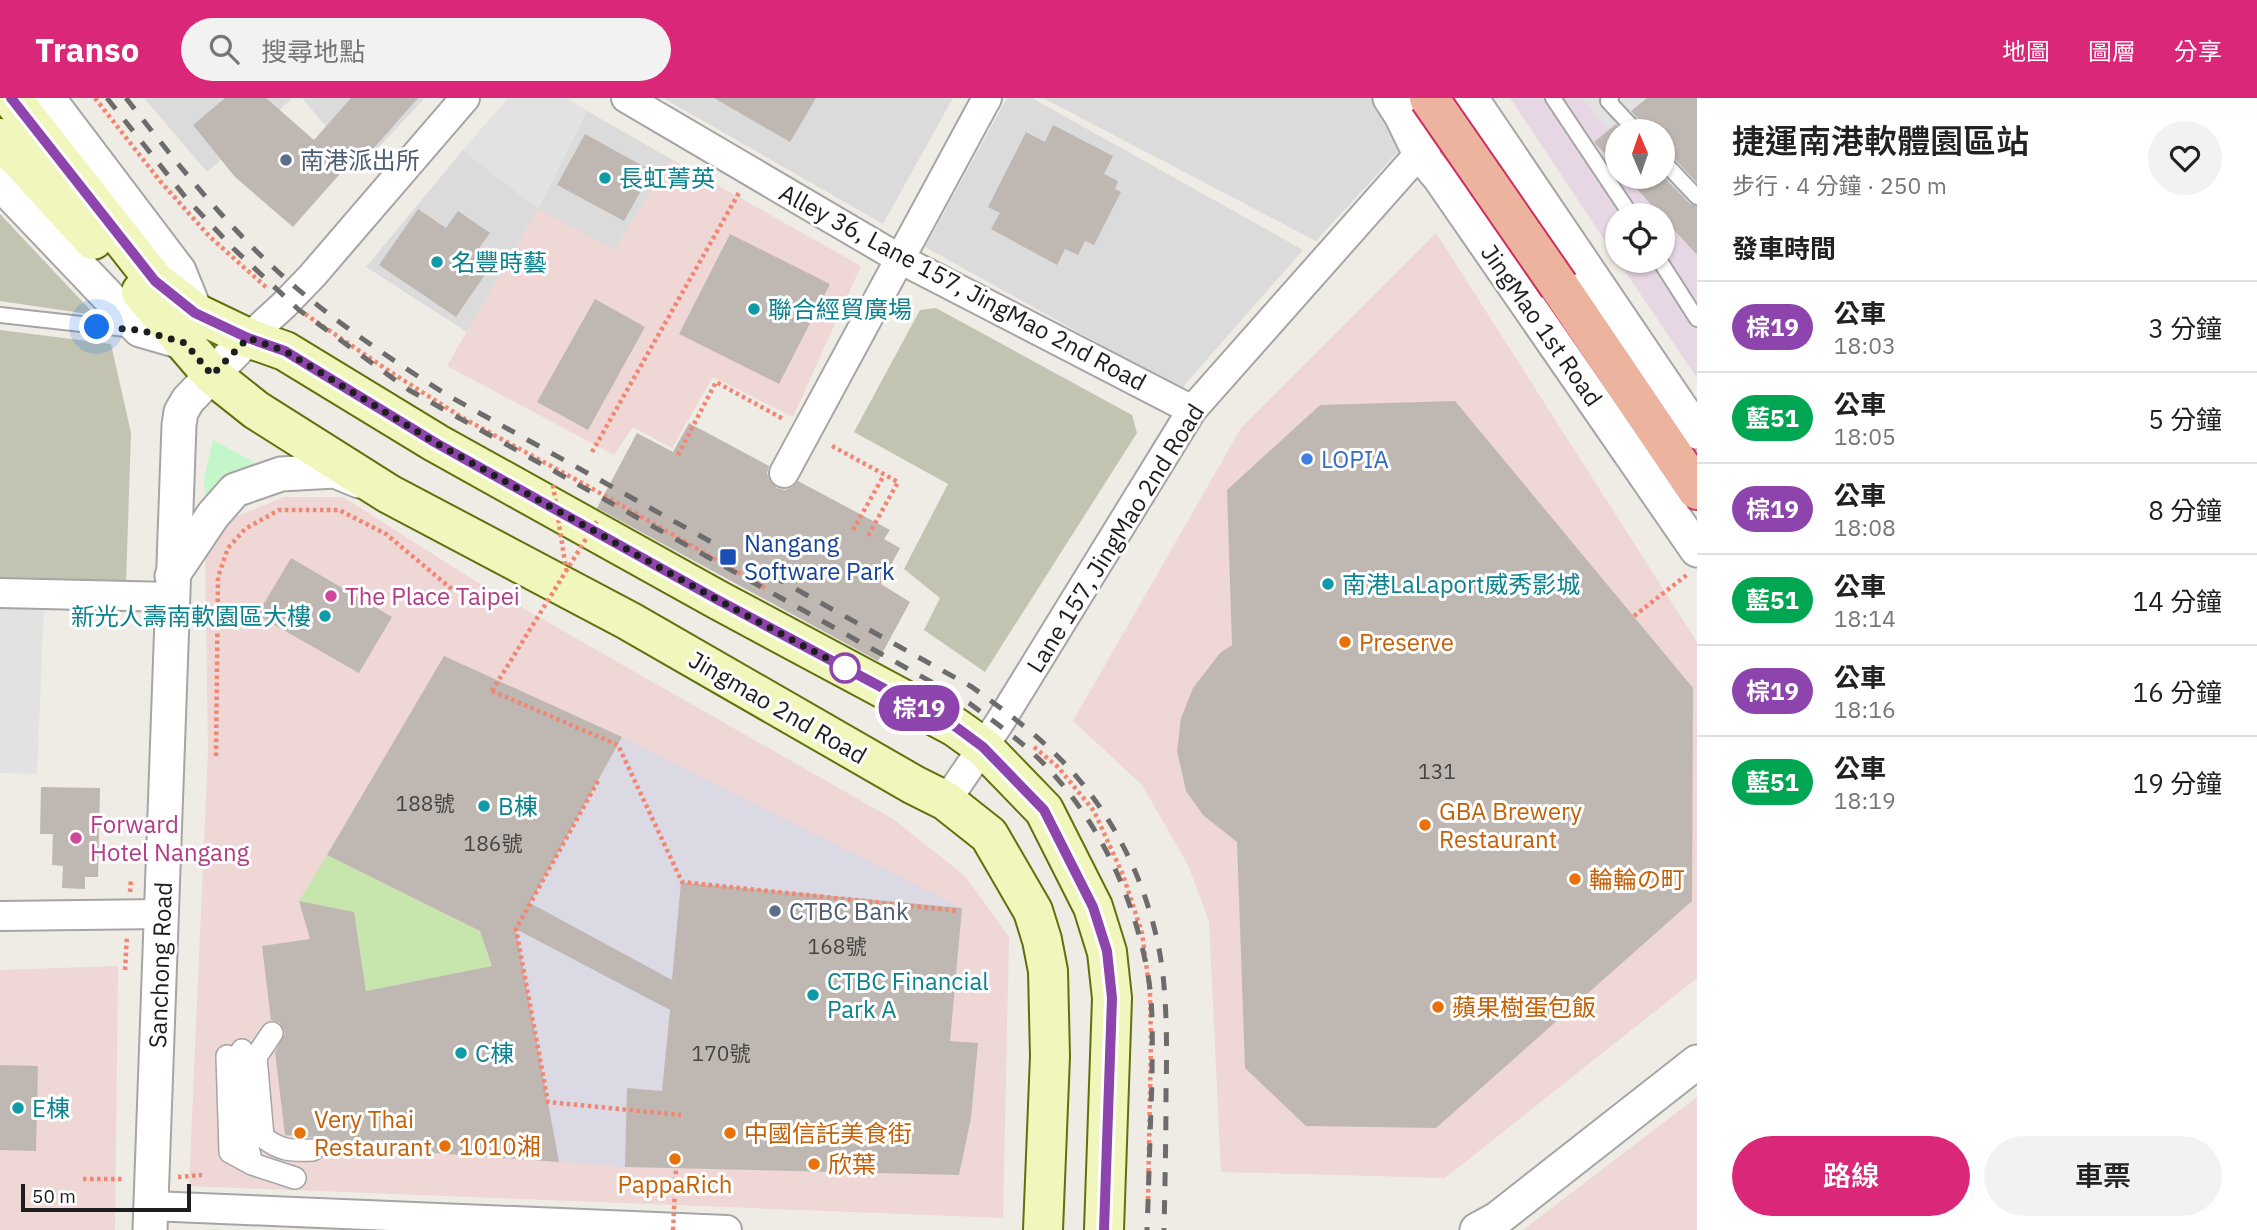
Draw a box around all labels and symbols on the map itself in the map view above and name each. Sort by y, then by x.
north arrow [1605,119,1675,189]
place label: 南港派出所 [300,144,420,176]
marker: 南港派出所 [278,152,294,168]
place label: 長虹菁英 [619,162,715,194]
marker: 長虹菁英 [597,170,613,186]
street label: Alley 36, Lane 157, JingMao 2nd Road [774,176,1152,398]
street label: JingMao 1st Road [1474,238,1610,412]
place label: 名豐時藝 [451,246,547,278]
marker: 名豐時藝 [429,254,445,270]
place label: 聯合經貿廣場 [768,293,912,325]
marker: 聯合經貿廣場 [746,301,762,317]
your location [79,309,114,344]
street label: Lane 157, JingMao 2nd Road [1019,397,1211,679]
place label: LOPIA [1321,443,1389,475]
marker: LOPIA [1299,451,1315,467]
place label: Nangang Software Park [744,527,895,587]
marker: Nangang Software Park [718,547,738,567]
place label: 南港LaLaport威秀影城 [1342,568,1580,600]
marker: 南港LaLaport威秀影城 [1320,576,1336,592]
place label: The Place Taipei [345,580,520,612]
marker: The Place Taipei [323,588,339,604]
place label: 新光人壽南軟園區大樓 [71,600,311,632]
marker: 新光人壽南軟園區大樓 [317,608,333,624]
place label: Preserve [1359,626,1454,658]
marker: Preserve [1337,634,1353,650]
street label: Jingmao 2nd Road [683,643,873,771]
unlabelled marker [830,653,860,683]
line badge: 棕19 [879,685,959,731]
house number: 131 [1418,757,1456,785]
house number: 188號 [396,789,454,817]
place label: B棟 [498,790,538,822]
place label: GBA Brewery Restaurant [1439,795,1582,855]
marker: B棟 [476,798,492,814]
place label: Forward Hotel Nangang [90,808,250,868]
marker: GBA Brewery Restaurant [1417,817,1433,833]
house number: 186號 [464,829,522,857]
marker: Forward Hotel Nangang [68,830,84,846]
place label: 輪輪の町 [1589,863,1685,895]
marker: 輪輪の町 [1567,871,1583,887]
street label: Sanchong Road [141,881,179,1049]
place label: CTBC Bank [789,895,909,927]
marker: CTBC Bank [767,903,783,919]
house number: 168號 [808,932,866,960]
place label: CTBC Financial Park A [827,965,989,1025]
marker: CTBC Financial Park A [805,987,821,1003]
place label: 蘋果樹蛋包飯 [1452,991,1596,1023]
marker: 蘋果樹蛋包飯 [1430,999,1446,1015]
place label: C棟 [475,1037,514,1069]
house number: 170號 [692,1039,750,1067]
marker: C棟 [453,1045,469,1061]
place label: E棟 [32,1092,70,1124]
marker: E棟 [10,1100,26,1116]
place label: Very Thai Restaurant [314,1103,432,1163]
place label: 中國信託美食街 [744,1117,912,1149]
marker: Very Thai Restaurant [292,1125,308,1141]
marker: 中國信託美食街 [722,1125,738,1141]
place label: 1010湘 [459,1130,541,1162]
marker: 1010湘 [437,1138,453,1154]
place label: 欣葉 [828,1148,876,1180]
marker: PappaRich [667,1151,683,1167]
marker: 欣葉 [806,1156,822,1172]
place label: PappaRich [618,1168,732,1200]
scale bar [21,1181,191,1213]

